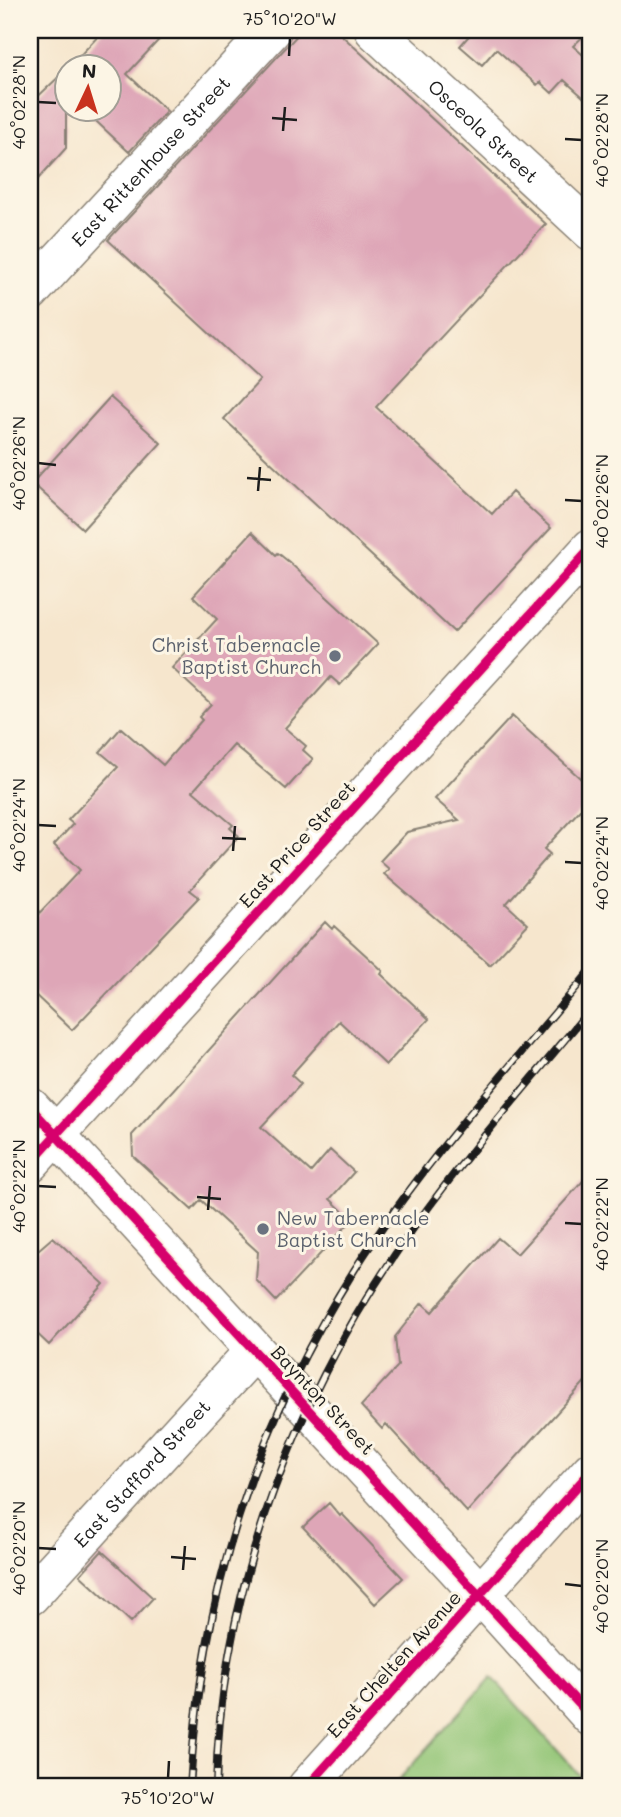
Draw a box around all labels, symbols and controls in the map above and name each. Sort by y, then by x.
text: 75°10'20"W [243,6,337,30]
north arrow [52,52,122,122]
text: 40°02'28"N [6,55,30,149]
text: N [81,58,97,84]
street label: East Rittenhouse Street [65,70,235,251]
street label: Osceola Street [423,74,544,188]
text: 40°02'28"N [589,93,613,187]
text: 40°02'26"N [6,416,30,510]
text: 40°02'26"N [589,454,613,548]
place label: Christ Tabernacle Baptist Church [152,632,321,679]
marker: Christ Tabernacle Baptist Church [327,648,343,664]
street label: East Price Street [233,775,360,913]
text: 40°02'24"N [6,778,30,872]
text: 40°02'24"N [589,816,613,910]
text: 40°02'22"N [6,1139,30,1233]
text: 40°02'22"N [589,1177,613,1271]
place label: New Tabernacle Baptist Church [277,1205,430,1252]
marker: New Tabernacle Baptist Church [255,1221,271,1237]
street label: Baynton Street [266,1340,381,1460]
street label: East Stafford Street [68,1394,216,1552]
text: 40°02'20"N [6,1501,30,1595]
text: 40°02'20"N [589,1539,613,1633]
street label: East Chelten Avenue [321,1585,466,1743]
text: 75°10'20"W [121,1785,215,1809]

